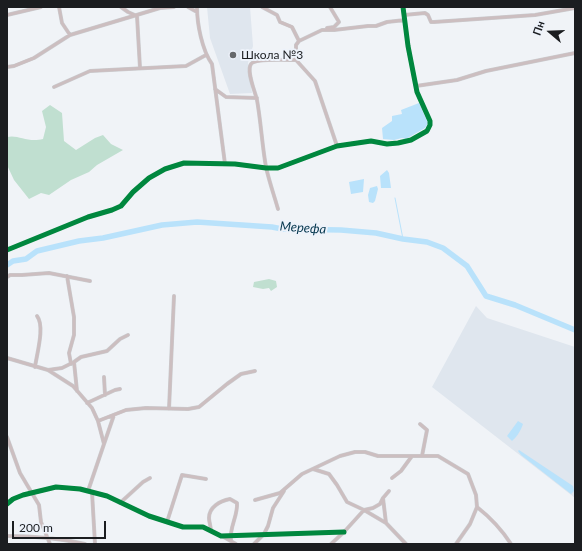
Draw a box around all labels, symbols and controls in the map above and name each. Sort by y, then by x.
north arrow [530,12,570,52]
text: Пн [530,19,547,37]
place label: Школа №3 [241,48,303,62]
marker: Школа №3 [228,50,238,60]
water label: Мерефа [279,219,327,237]
scale bar [14,513,108,539]
text: 200 m [19,520,53,535]

